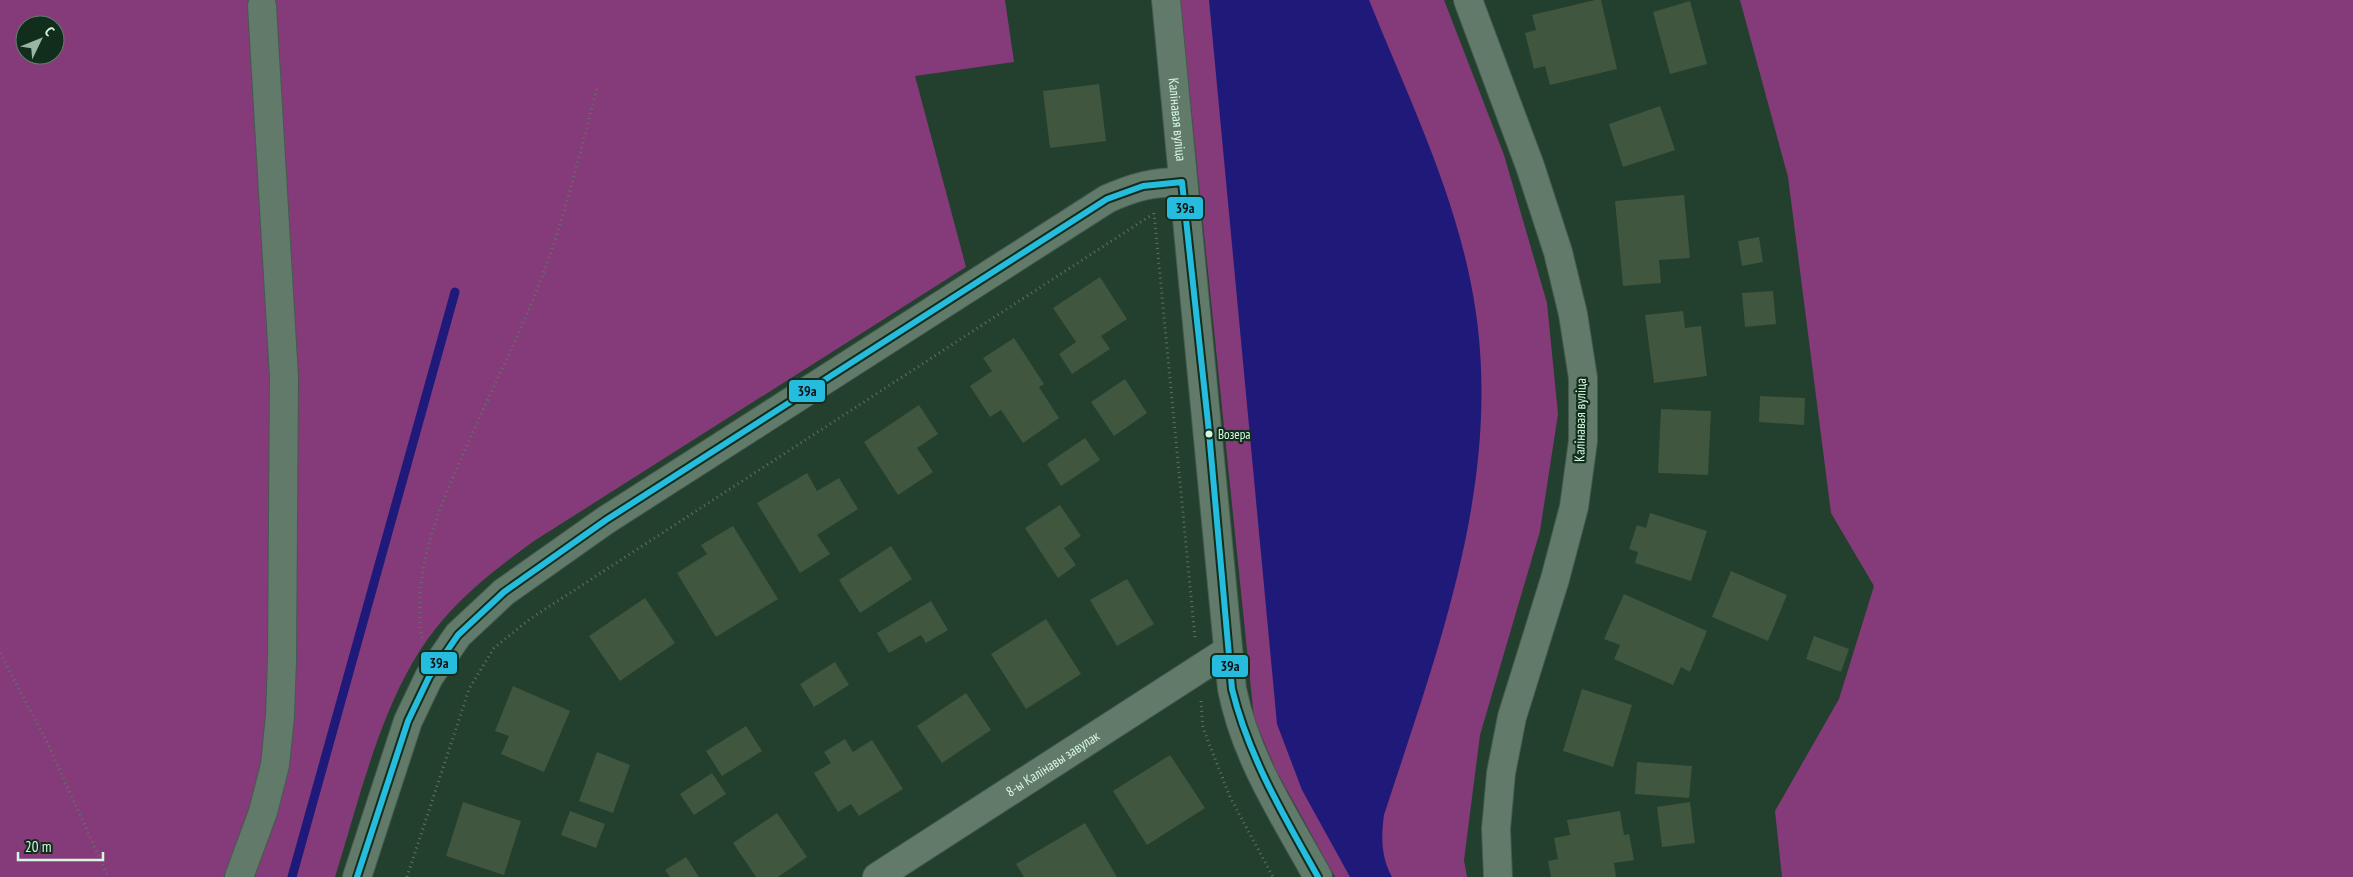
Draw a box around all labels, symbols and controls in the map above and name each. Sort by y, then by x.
north arrow [15,15,65,65]
text: С [41,23,59,40]
street label: Калінавая вуліца [1164,77,1190,162]
line badge: 39а [1166,196,1204,220]
text: 39а [1175,199,1195,217]
street label: Калінавая вуліца [1570,378,1590,462]
line badge: 39а [788,379,826,403]
text: 39а [797,382,817,400]
place label: Возера [1218,426,1251,443]
marker: Возера [1204,429,1214,439]
line badge: 39а [420,651,458,675]
text: 39а [429,654,449,672]
line badge: 39а [1211,654,1249,678]
text: 39а [1220,657,1240,675]
street label: 8-ы Калінавы завулак [1002,726,1103,800]
scale bar [18,830,102,862]
text: 20 m [25,837,51,856]

